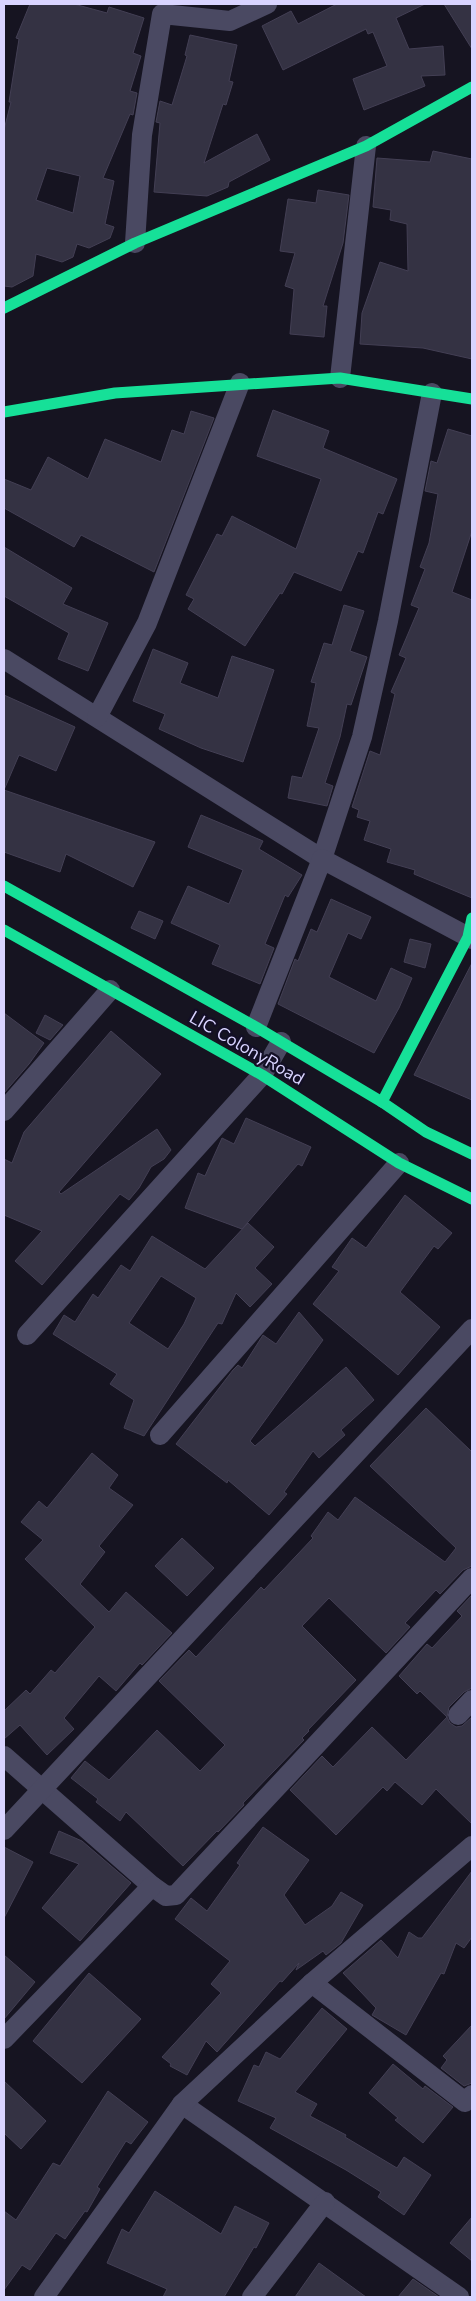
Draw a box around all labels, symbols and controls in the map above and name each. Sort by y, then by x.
street label: LIC ColonyRoad [185,1005,309,1091]

